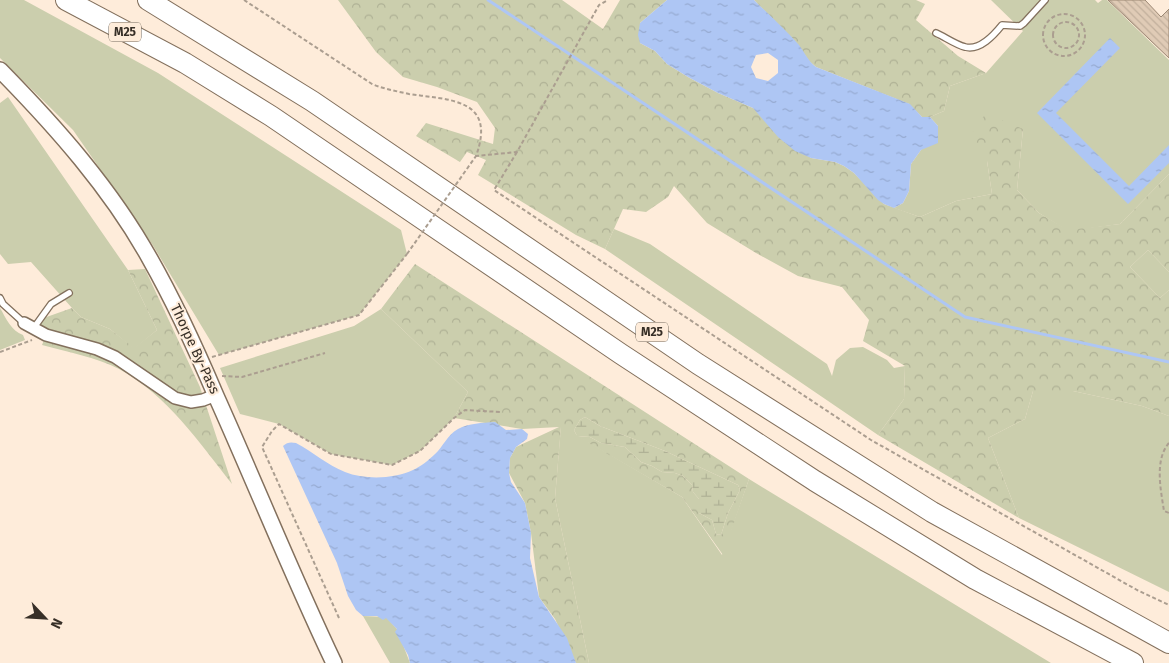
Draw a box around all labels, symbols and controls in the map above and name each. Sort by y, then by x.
road number: M25 [109,22,141,42]
street label: Thorpe By-Pass [167,301,223,397]
road number: M25 [636,322,668,342]
north arrow [20,593,70,643]
text: N [47,615,66,631]

